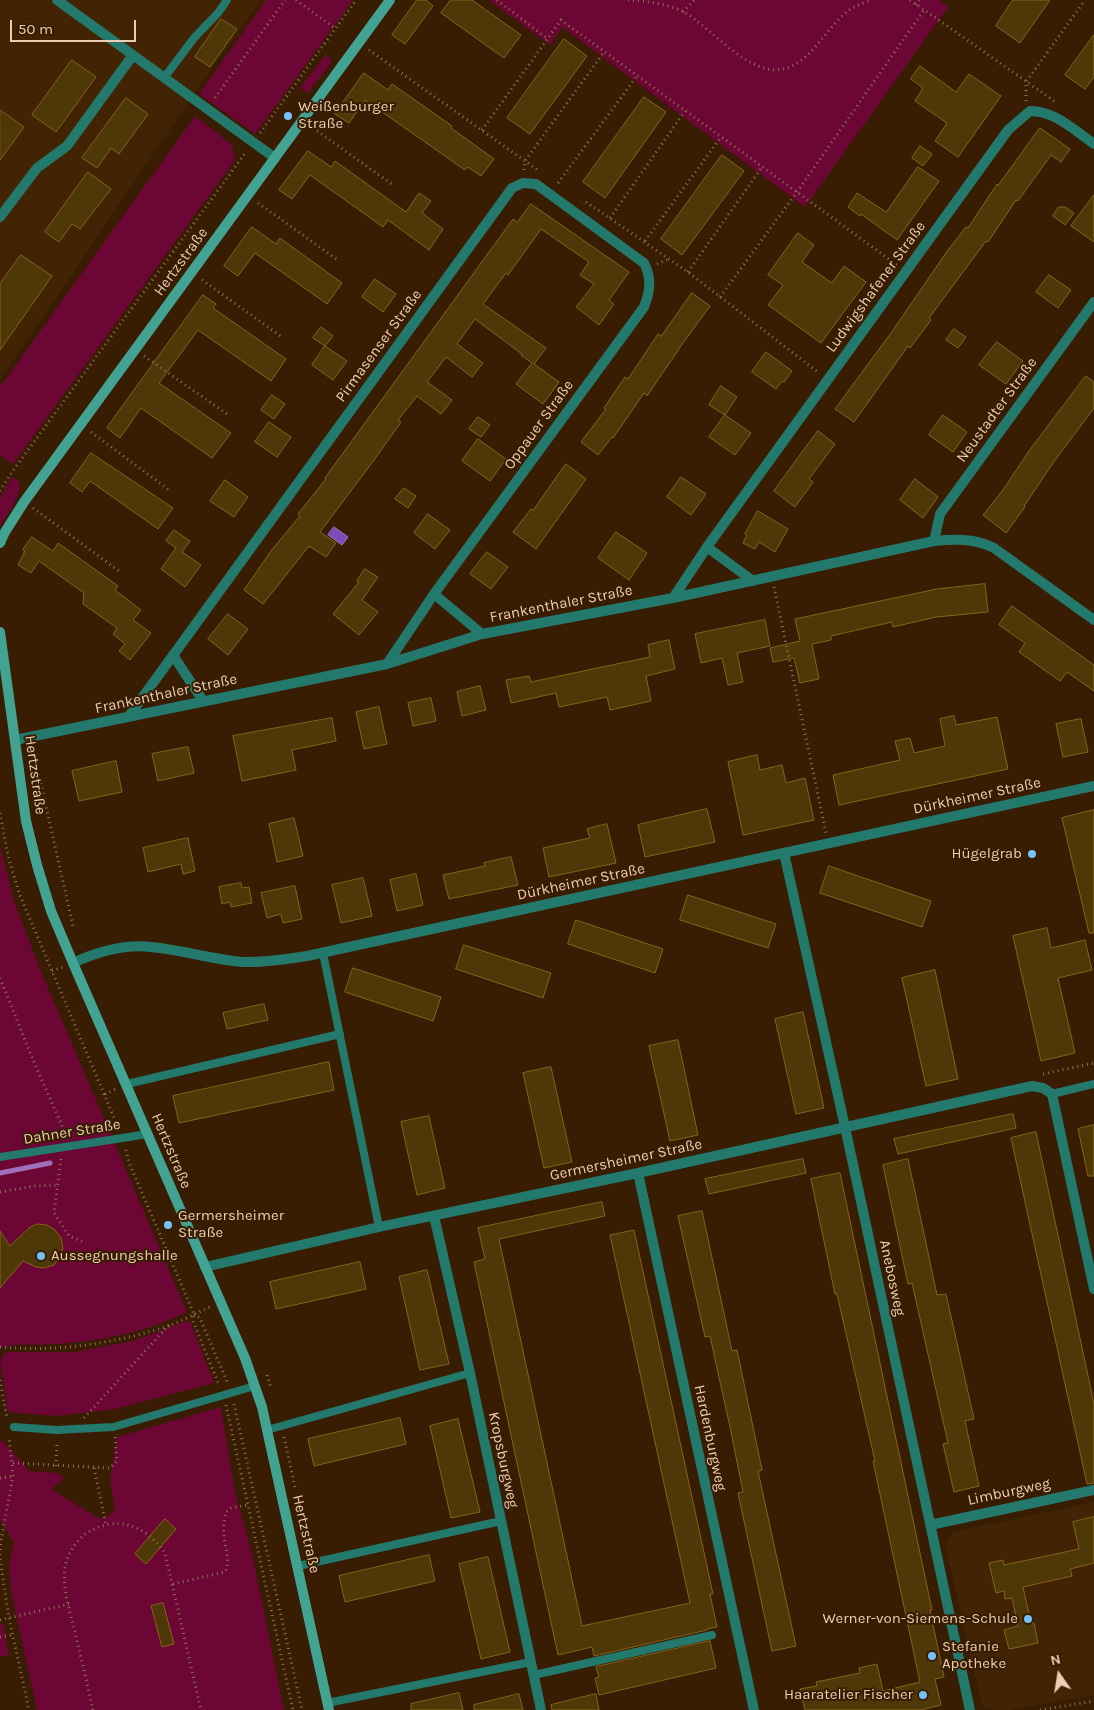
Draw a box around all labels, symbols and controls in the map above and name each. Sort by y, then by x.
scale bar [12,10,139,42]
text: 50 m [18,20,53,38]
place label: Weißenburger Straße [298,98,394,133]
marker: Weißenburger Straße [282,110,294,122]
street label: Ludwigshafener Straße [822,218,930,356]
street label: Hertzstraße [150,224,212,300]
street label: Pirmasenser Straße [332,286,426,406]
street label: Neustadter Straße [953,354,1041,466]
street label: Oppauer Straße [500,377,578,473]
street label: Frankenthaler Straße [488,581,634,627]
street label: Frankenthaler Straße [93,670,239,718]
street label: Hertzstraße [21,734,49,816]
street label: Dürkheimer Straße [912,774,1042,818]
place label: Hügelgrab [951,845,1022,863]
marker: Hügelgrab [1026,848,1038,860]
street label: Dürkheimer Straße [516,860,646,904]
street label: Hertzstraße [147,1111,195,1191]
street label: Dahner Straße [22,1115,122,1149]
street label: Germersheimer Straße [548,1135,704,1185]
place label: Germersheimer Straße [178,1207,284,1242]
marker: Germersheimer Straße [162,1219,174,1231]
street label: Anebosweg [875,1238,909,1318]
place label: Aussegnungshalle [51,1247,178,1265]
marker: Aussegnungshalle [35,1250,47,1262]
street label: Hardenburgweg [690,1383,730,1493]
street label: Kropsburgweg [484,1410,522,1510]
street label: Limburgweg [966,1474,1052,1510]
street label: Hertzstraße [288,1493,324,1575]
place label: Werner-von-Siemens-Schule [823,1610,1018,1628]
marker: Werner-von-Siemens-Schule [1022,1613,1034,1625]
place label: Stefanie Apotheke [942,1638,1006,1673]
marker: Stefanie Apotheke [926,1650,938,1662]
north arrow [1034,1650,1084,1700]
text: N [1049,1650,1062,1669]
place label: Haaratelier Fischer [784,1686,913,1704]
marker: Haaratelier Fischer [917,1689,929,1701]

